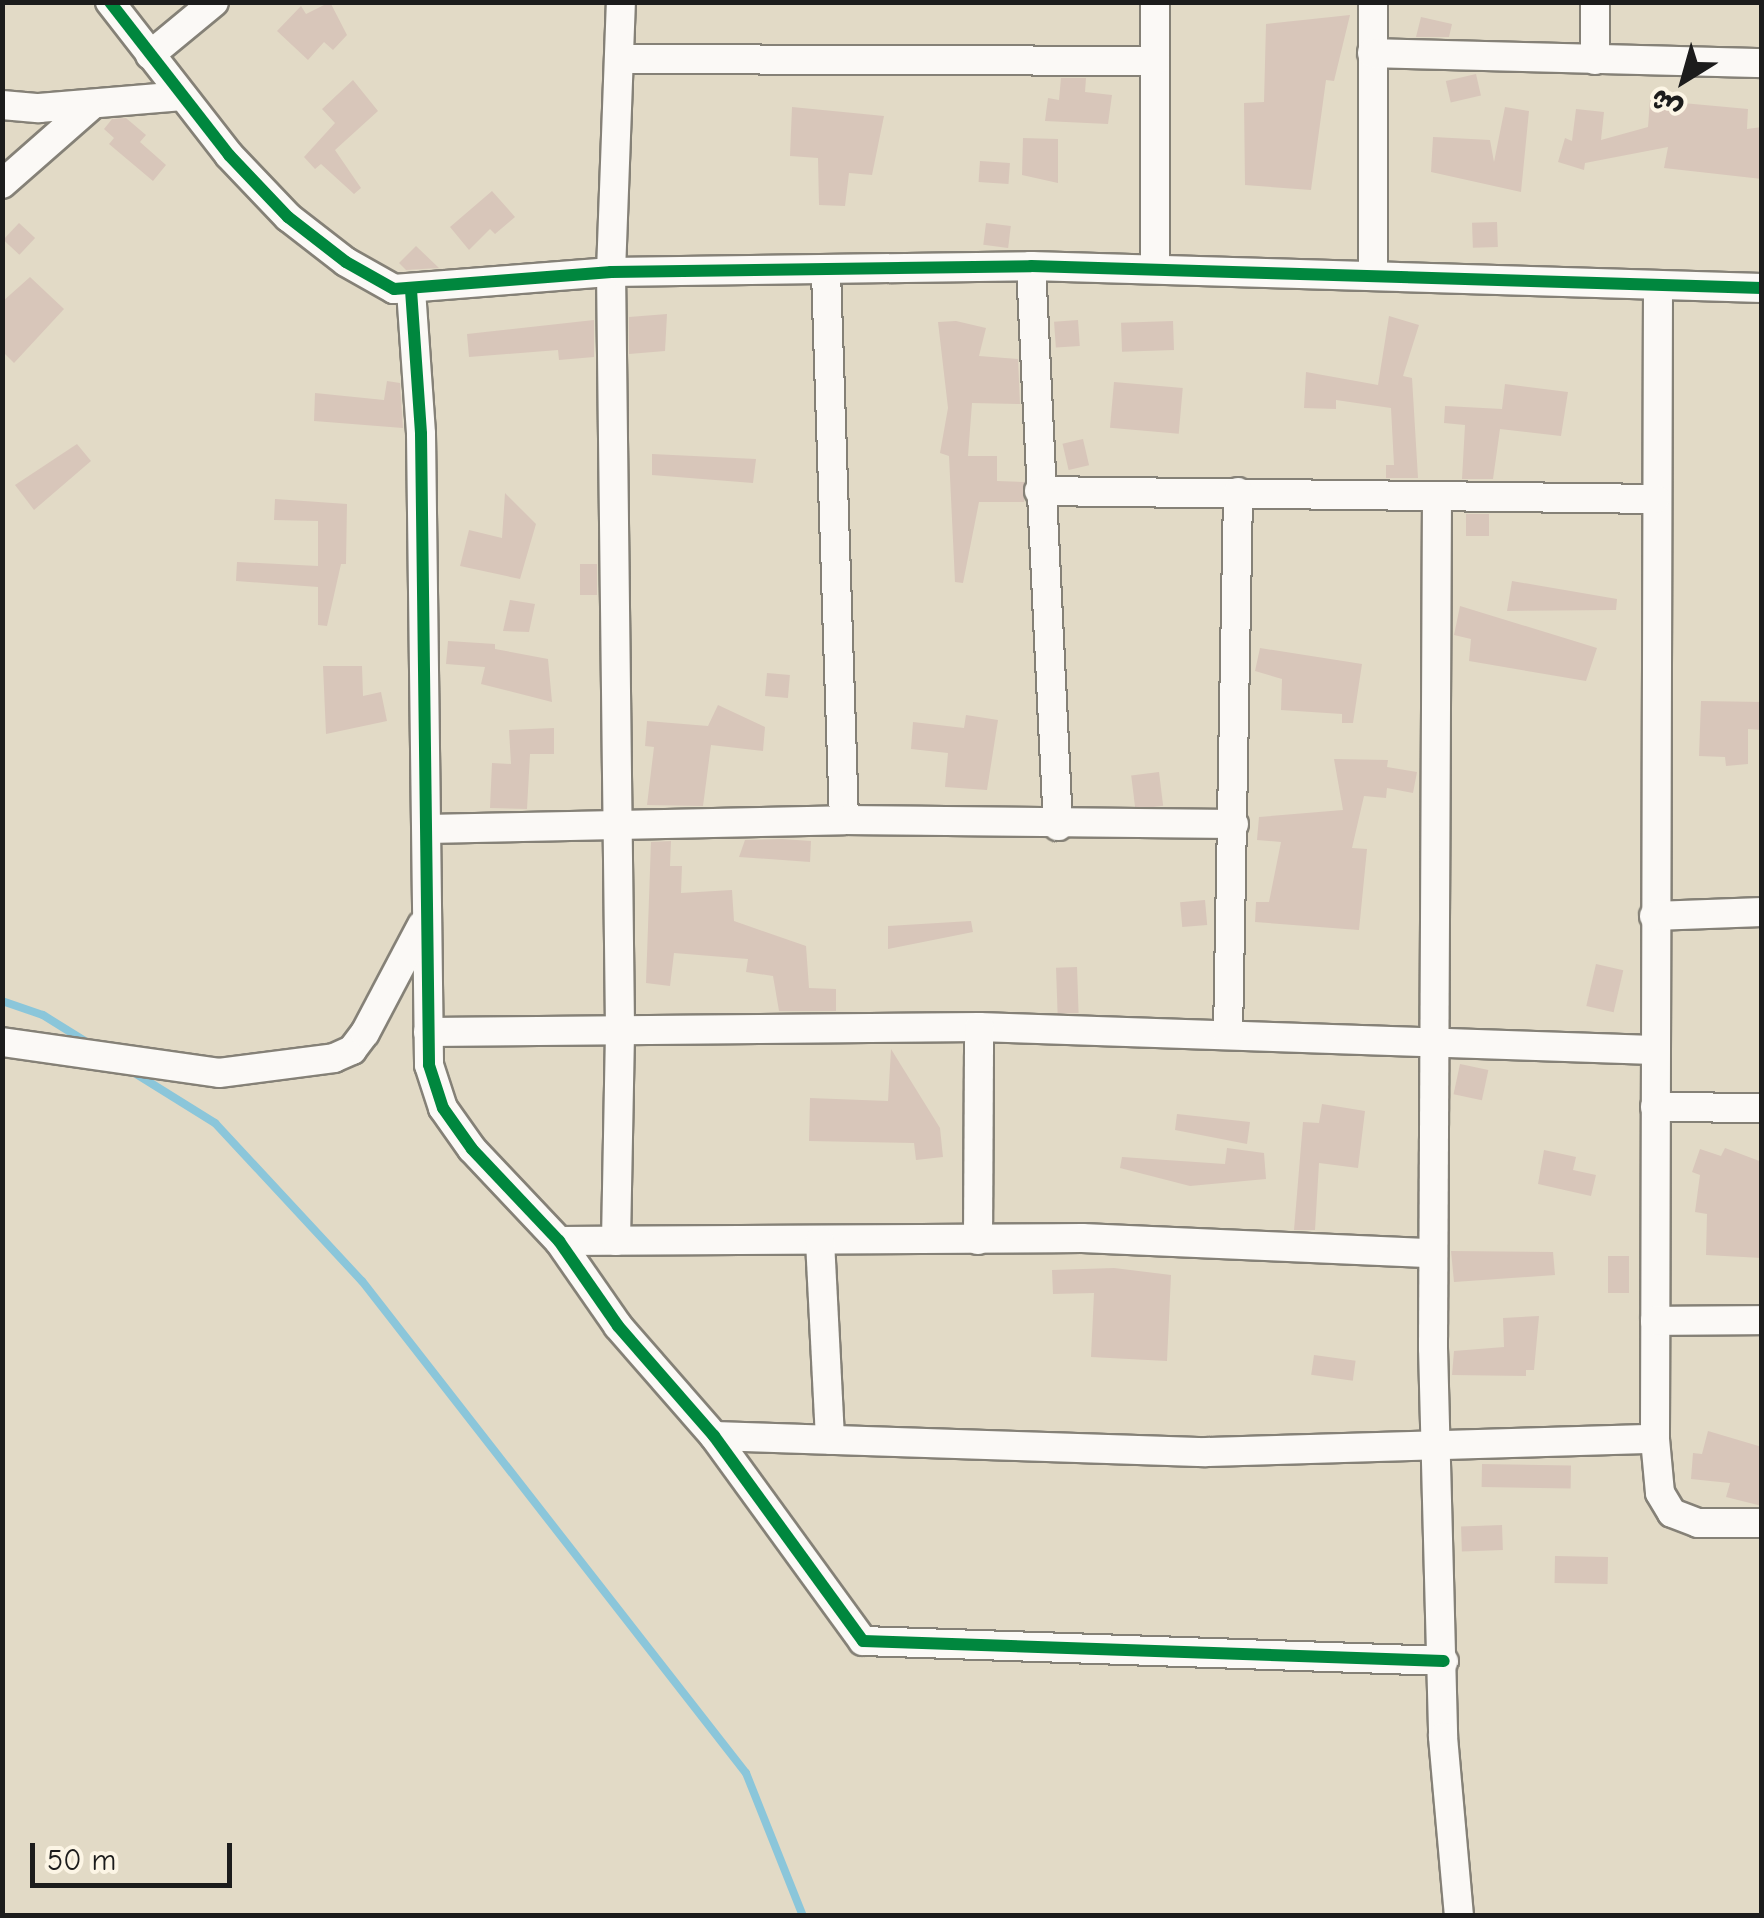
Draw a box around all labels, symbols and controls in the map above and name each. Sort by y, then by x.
north arrow [1634,30,1734,130]
text: ش [1644,82,1688,126]
scale bar [35,1823,238,1885]
text: 50 m [47,1843,116,1878]

